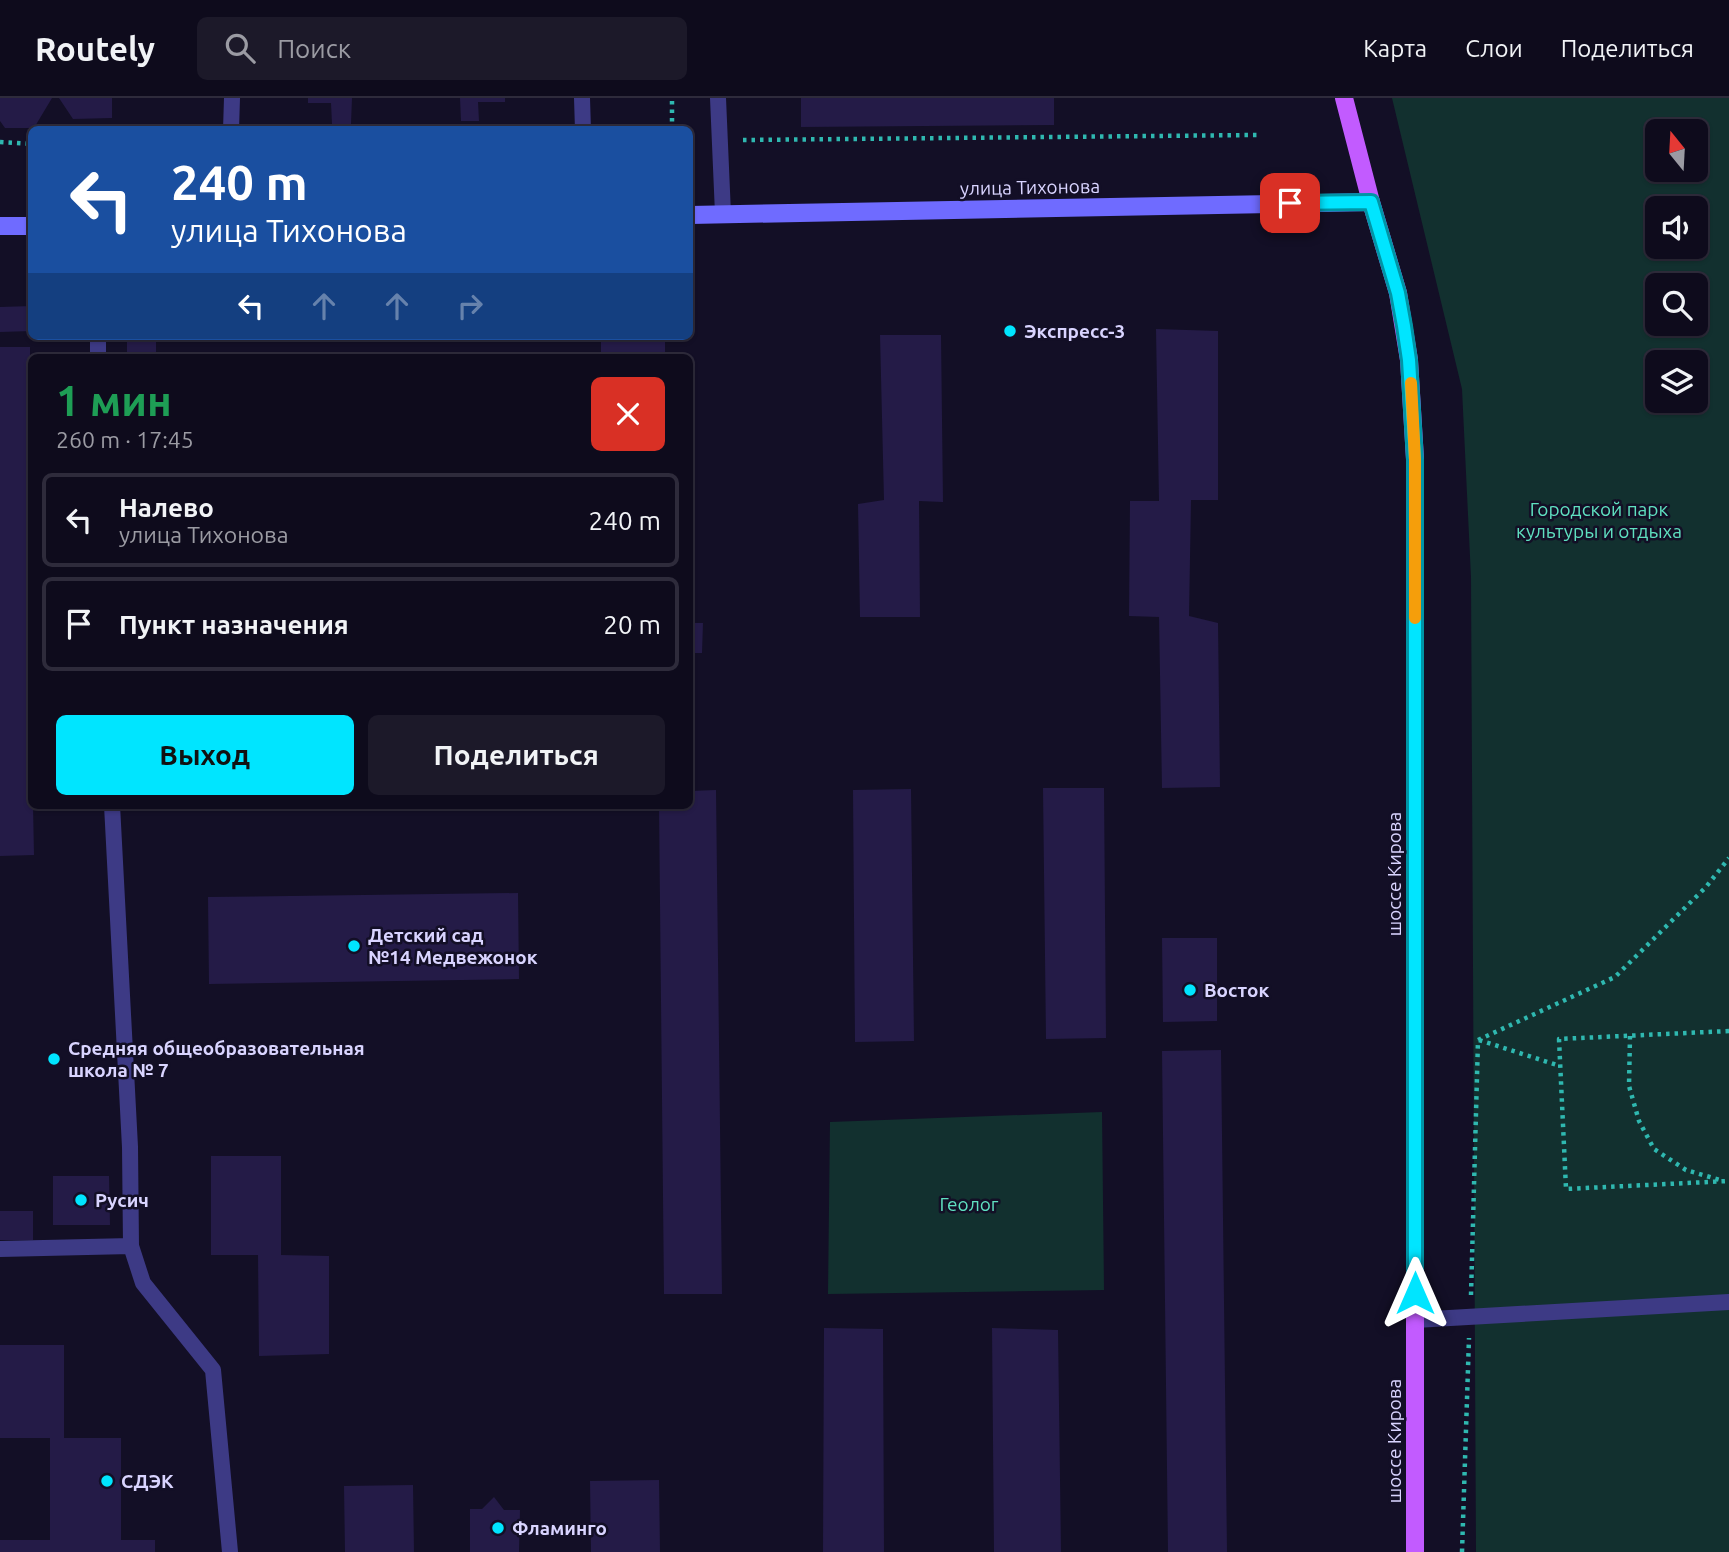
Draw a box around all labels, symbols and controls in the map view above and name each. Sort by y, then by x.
search box [197,17,687,80]
icon: search [221,29,259,67]
text: Routely [35,30,155,67]
text: Поиск [277,34,351,63]
text: Карта [1363,35,1427,62]
text: Слои [1465,35,1523,62]
text: Поделиться [1561,35,1694,62]
north arrow [1645,119,1708,182]
map controls [1645,119,1708,413]
icon: left [56,154,147,245]
text: 240 m [171,154,308,209]
pin [1260,173,1320,233]
street label: улица Тихонова [960,175,1100,199]
icon: arrive [1271,184,1309,222]
button: sound [1645,196,1708,259]
text: улица Тихонова [171,212,407,248]
button: search [1645,273,1708,336]
icon: left [232,287,270,325]
icon: ahead [305,287,343,325]
icon: ahead [378,287,416,325]
icon: right [451,287,489,325]
place label: Экспресс-3 [1024,320,1125,342]
marker: Экспресс-3 [1002,323,1018,339]
button: layers [1645,350,1708,413]
text: 1 мин [56,377,172,424]
button: close [591,377,665,451]
text: 260 m · 17:45 [56,427,194,452]
text: Налево [119,493,214,522]
park label: Городской парк культуры и отдыха [1516,498,1682,542]
icon: left [60,501,98,539]
text: 240 m [589,506,661,535]
text: улица Тихонова [119,522,289,547]
icon: arrive [60,605,98,643]
text: Пункт назначения [119,610,349,639]
text: 20 m [603,610,661,639]
button: Выход [56,715,354,795]
button: Поделиться [368,715,665,795]
street label: шоссе Кирова [1383,812,1405,936]
place label: Детский сад №14 Медвежонок [368,924,538,968]
marker: Детский сад №14 Медвежонок [346,938,362,954]
place label: Восток [1204,979,1269,1001]
marker: Восток [1182,982,1198,998]
place label: Cредняя общеобразовательная школа № 7 [68,1037,365,1081]
marker: Cредняя общеобразовательная школа № 7 [46,1051,62,1067]
place label: Русич [95,1189,149,1211]
marker: Русич [73,1192,89,1208]
park label: Геолог [939,1193,999,1215]
position arrow [1378,1256,1452,1330]
street label: шоссе Кирова [1383,1379,1405,1503]
place label: СДЭК [121,1470,174,1492]
marker: СДЭК [99,1473,115,1489]
place label: Фламинго [512,1517,607,1539]
marker: Фламинго [490,1520,506,1536]

